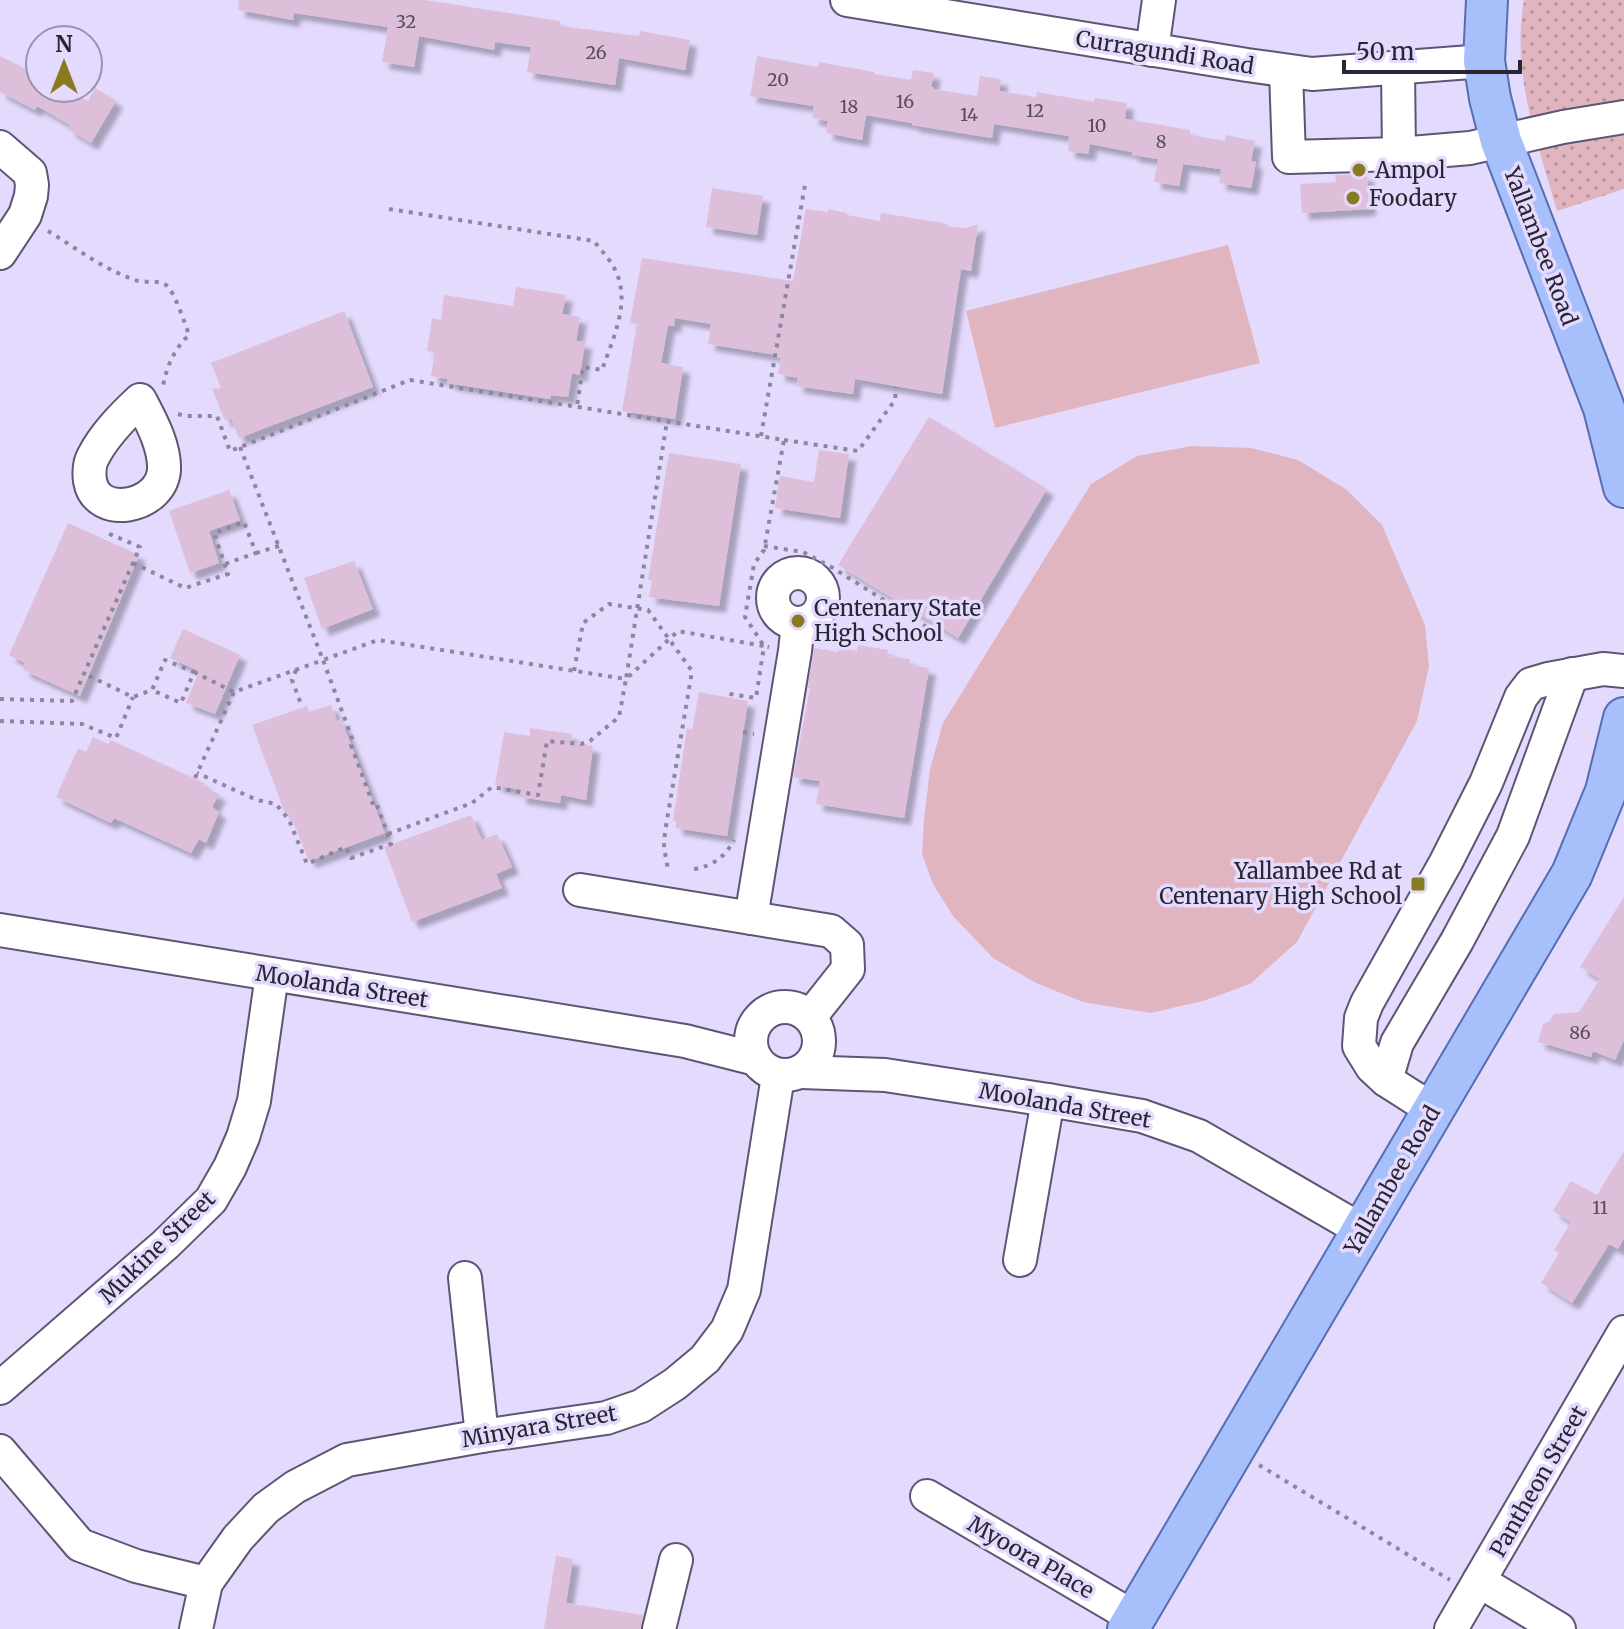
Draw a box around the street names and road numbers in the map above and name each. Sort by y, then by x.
street label: Curragundi Road [1074,24,1256,80]
street label: Yallambee Road [1498,162,1584,329]
street label: Moolanda Street [254,959,431,1014]
street label: Moolanda Street [977,1076,1154,1134]
street label: Yallambee Road [1338,1100,1446,1260]
street label: Mukine Street [93,1184,221,1309]
street label: Minyara Street [459,1399,619,1453]
street label: Pantheon Street [1483,1400,1593,1562]
street label: Myoora Place [963,1510,1099,1604]

